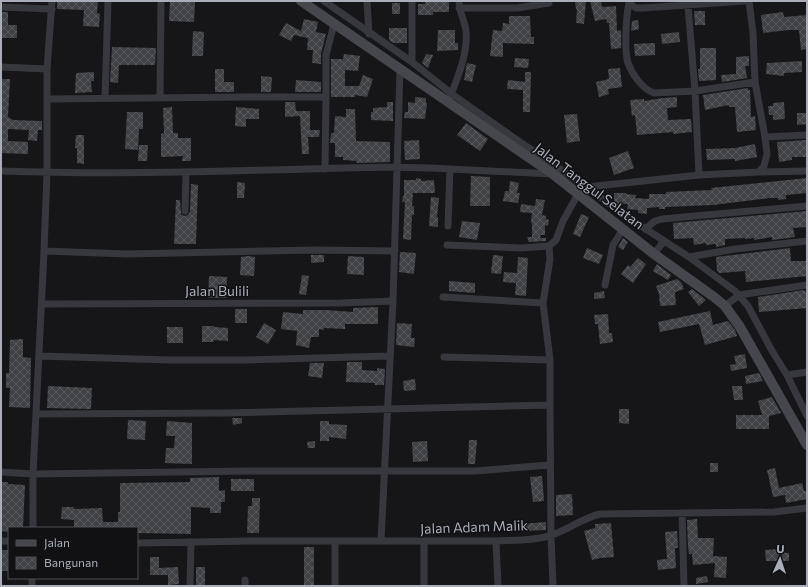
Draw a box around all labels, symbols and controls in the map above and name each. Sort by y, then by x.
street label: Jalan Tanggul Selatan [531,139,647,232]
street label: Jalan Bulili [185,282,249,299]
street label: Jalan Adam Malik [420,516,529,537]
legend [8,527,138,579]
text: Jalan [44,535,70,550]
north arrow [760,539,800,579]
text: U [776,542,785,555]
text: Bangunan [44,555,98,569]

